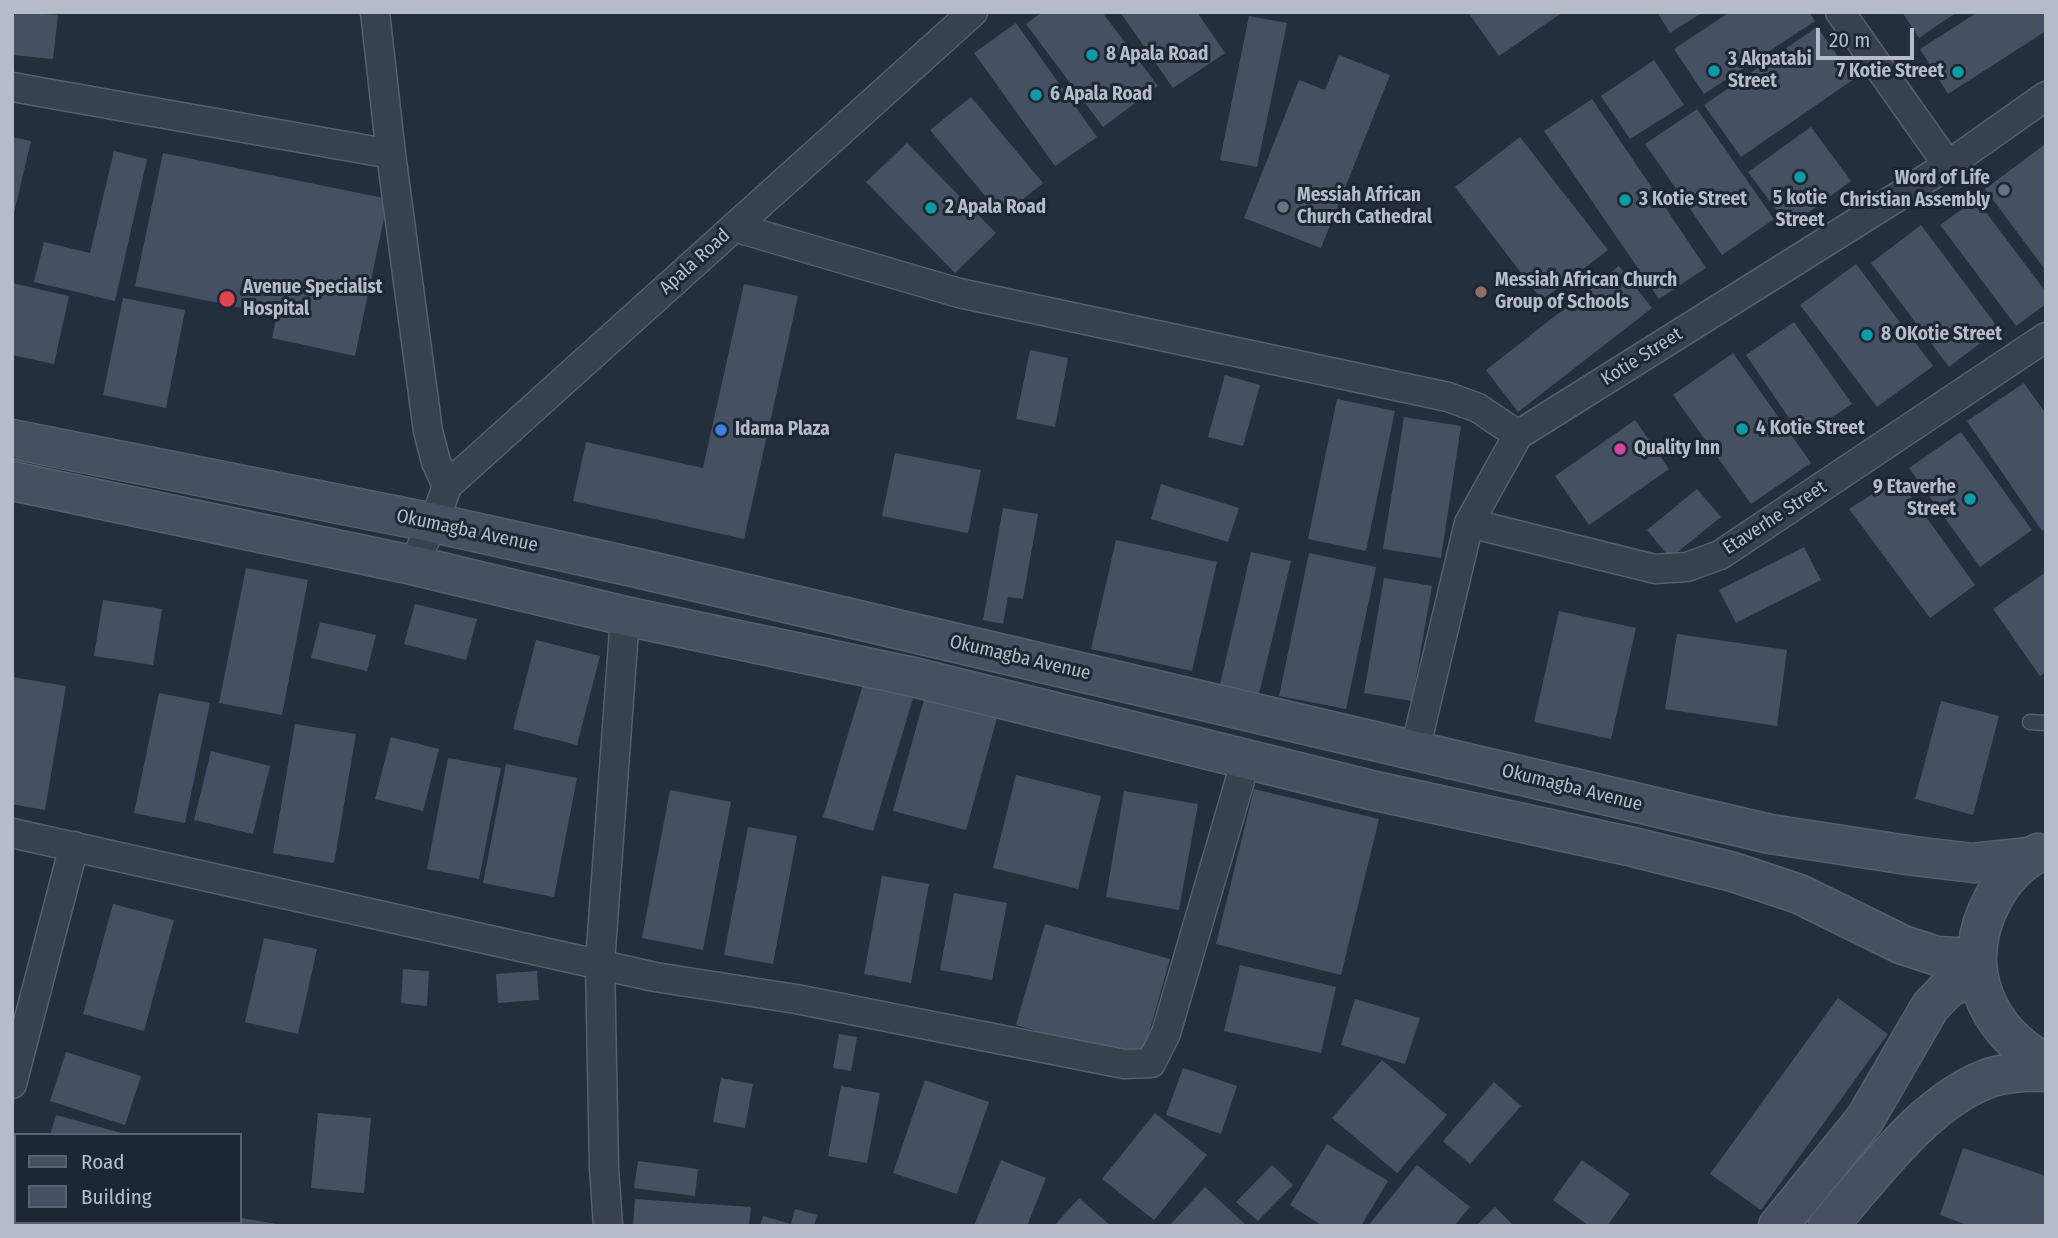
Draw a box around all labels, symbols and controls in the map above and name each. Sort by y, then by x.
scale bar [1820,14,1918,58]
text: 20 m [1829,27,1870,53]
place label: 8 Apala Road [1106,44,1208,66]
marker: 8 Apala Road [1084,47,1100,63]
place label: 3 Akpatabi Street [1728,49,1812,93]
place label: 7 Kotie Street [1837,61,1944,83]
marker: 3 Akpatabi Street [1706,63,1722,79]
marker: 7 Kotie Street [1950,64,1966,80]
place label: 6 Apala Road [1050,84,1152,106]
marker: 6 Apala Road [1028,87,1044,103]
place label: Word of Life Christian Assembly [1840,168,1990,212]
marker: 5 kotie Street [1792,169,1808,185]
marker: Word of Life Christian Assembly [1996,182,2012,198]
place label: Messiah African Church Cathedral [1297,185,1432,229]
place label: 5 kotie Street [1773,188,1827,232]
place label: 3 Kotie Street [1639,189,1747,211]
marker: 3 Kotie Street [1617,192,1633,208]
place label: 2 Apala Road [945,197,1046,219]
marker: Messiah African Church Cathedral [1275,199,1291,215]
marker: 2 Apala Road [923,200,939,216]
street label: Apala Road [655,224,735,300]
place label: Messiah African Church Group of Schools [1495,270,1677,314]
place label: Avenue Specialist Hospital [243,277,383,321]
marker: Messiah African Church Group of Schools [1473,284,1489,300]
marker: Avenue Specialist Hospital [217,289,237,309]
street label: Kotie Street [1597,323,1687,391]
place label: 8 OKotie Street [1881,324,2002,346]
marker: 8 OKotie Street [1859,327,1875,343]
place label: 4 Kotie Street [1756,418,1865,440]
place label: Idama Plaza [735,419,830,441]
marker: 4 Kotie Street [1734,421,1750,437]
marker: Idama Plaza [713,422,729,438]
place label: Quality Inn [1634,438,1720,460]
marker: Quality Inn [1612,441,1628,457]
street label: Etaverhe Street [1719,476,1831,560]
place label: 9 Etaverhe Street [1873,477,1956,521]
marker: 9 Etaverhe Street [1962,491,1978,507]
street label: Okumagba Avenue [394,505,540,557]
street label: Okumagba Avenue [947,631,1093,685]
street label: Okumagba Avenue [1499,760,1645,816]
legend [14,1133,242,1224]
text: Road [81,1149,125,1175]
text: Building [81,1184,152,1210]

